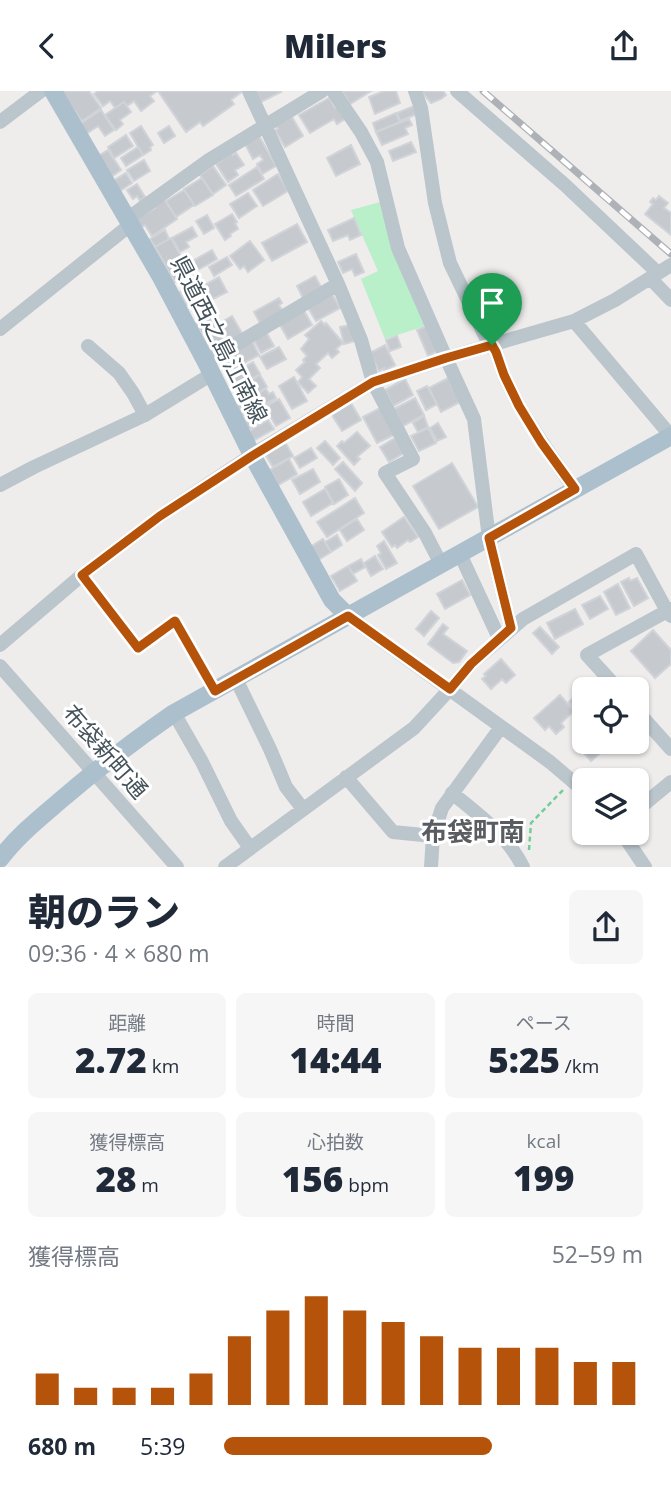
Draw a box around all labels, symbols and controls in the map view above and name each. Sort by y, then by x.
text: Milers [284,24,387,67]
icon: back [28,27,66,65]
icon: share [605,27,643,65]
street label: 県道西之島江南線 [164,250,276,428]
pin [462,273,522,345]
icon: arrive [473,284,511,322]
map controls [572,677,649,845]
button: locate [572,677,649,754]
street label: 布袋新町通 [56,697,156,805]
button: layers [572,768,649,845]
district label: 布袋町南 [421,813,525,849]
text: 朝のラン [28,885,180,937]
button: share [569,890,643,964]
text: 09:36 · 4 × 680 m [28,937,210,969]
text: 距離 [108,1010,146,1036]
text: 時間 [316,1010,355,1036]
text: ペース [516,1010,572,1036]
text: 2.72 [75,1036,147,1083]
text: 14:44 [289,1036,382,1083]
text: 5:25 [488,1036,560,1083]
text: km [147,1053,179,1079]
text: /km [560,1053,599,1079]
text: kcal [527,1128,561,1154]
text: 獲得標高 [89,1129,165,1155]
text: 心拍数 [307,1129,364,1155]
text: 199 [513,1154,575,1201]
text: 28 [95,1155,136,1202]
text: 156 [282,1155,343,1202]
text: m [136,1172,159,1198]
text: bpm [343,1172,389,1198]
text: 52–59 m [552,1238,643,1270]
text: 獲得標高 [28,1240,120,1272]
text: 680 m [28,1430,96,1462]
text: 5:39 [140,1430,186,1462]

